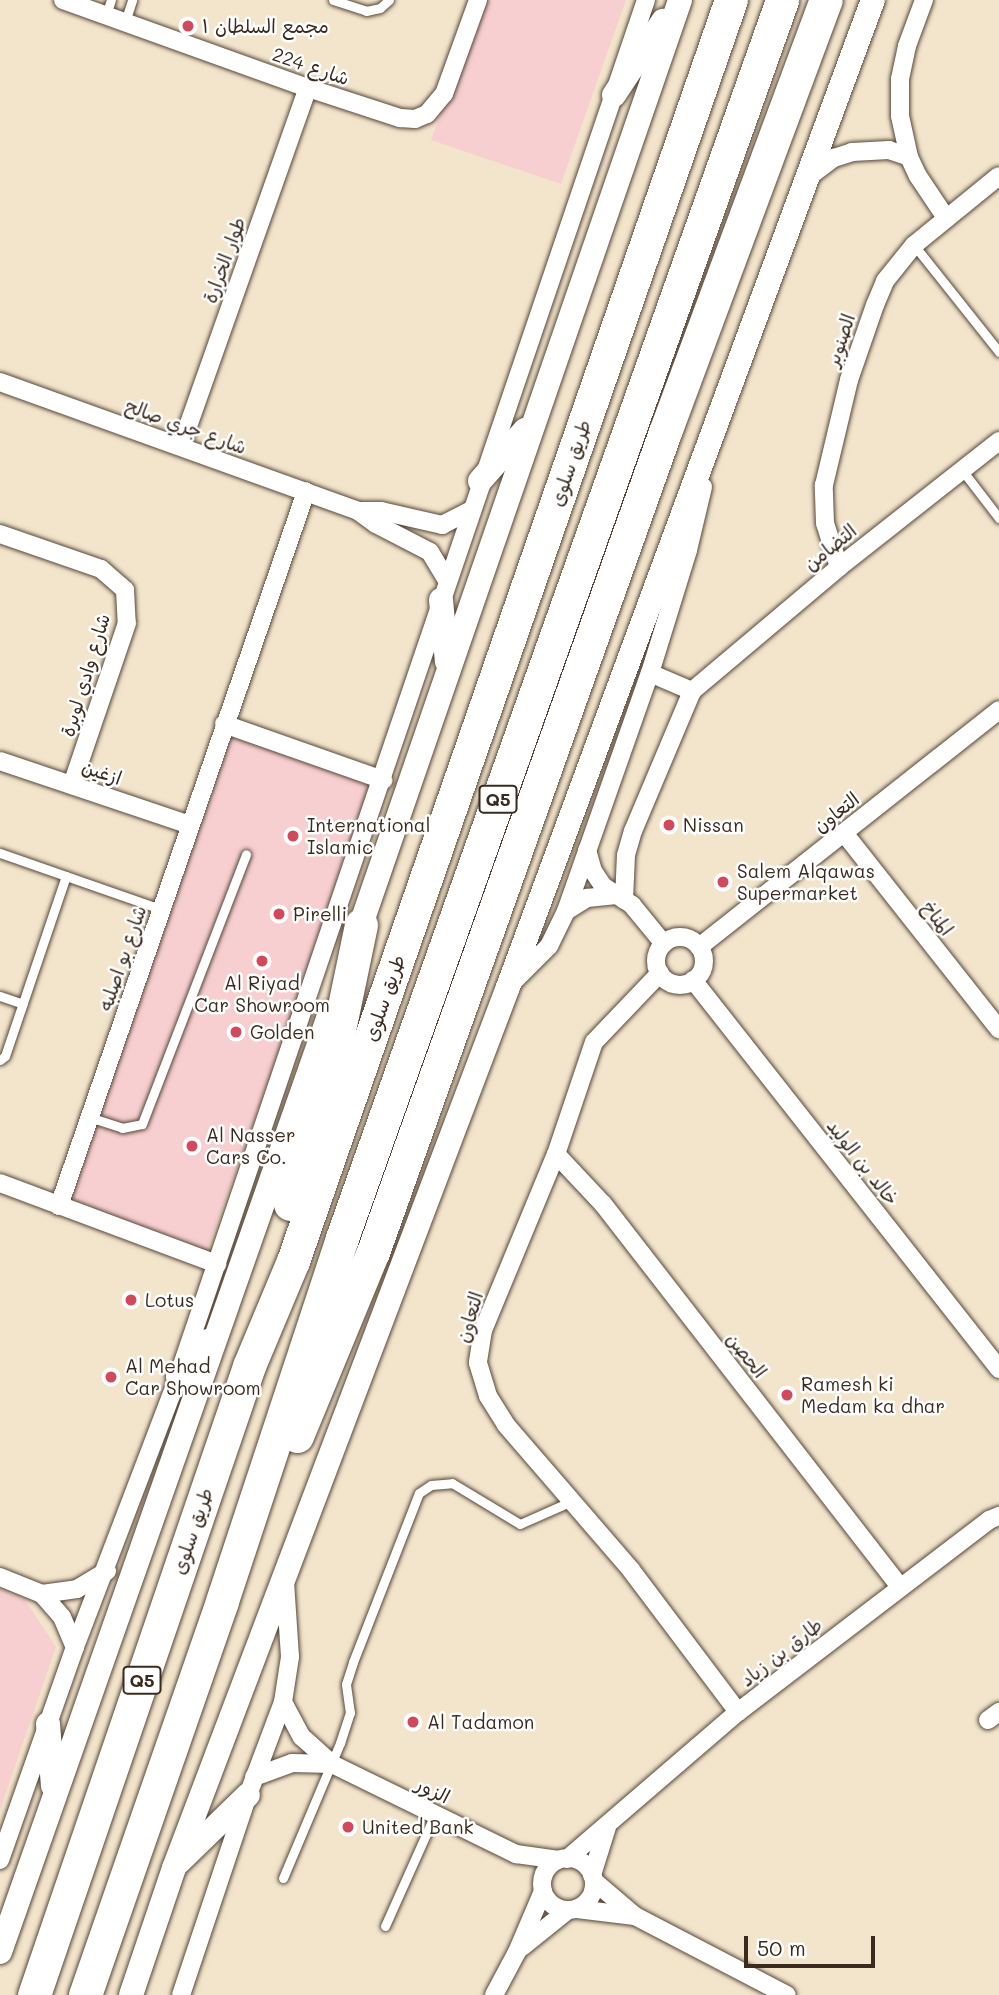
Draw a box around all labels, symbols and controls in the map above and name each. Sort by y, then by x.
place label: مجمع السلطان ١ [202,15,329,37]
marker: مجمع السلطان ١ [180,18,196,34]
street label: شارع 224 [270,42,352,90]
street label: طوار الخرارة [198,214,250,306]
street label: الصنوبر [820,311,860,369]
street label: شارع جري صالح [122,394,250,458]
street label: طريق سلوى [545,417,595,509]
street label: التضامن [799,519,861,575]
street label: شارع وادي لوبرة [55,611,115,739]
street label: ازغين [79,755,125,789]
road number: Q5 [477,784,519,814]
street label: التعاون [809,787,863,837]
place label: International Islamic [307,814,430,858]
place label: Nissan [683,814,744,836]
marker: Nissan [661,817,677,833]
marker: International Islamic [285,828,301,844]
place label: Salem Alqawas Supermarket [737,860,875,904]
marker: Salem Alqawas Supermarket [715,874,731,890]
street label: المناخ [917,896,959,940]
street label: شارع بو اصلبه [93,902,151,1014]
place label: Pirelli [293,903,347,925]
marker: Pirelli [271,906,287,922]
street label: طريق سلوى [359,952,409,1044]
marker: Al Riyad Car Showroom [254,953,270,969]
place label: Al Riyad Car Showroom [194,972,330,1016]
place label: Golden [250,1021,314,1043]
marker: Golden [228,1024,244,1040]
street label: خالد بن الوليد [822,1115,904,1209]
place label: Al Nasser Cars Co. [206,1124,296,1168]
marker: Al Nasser Cars Co. [184,1138,200,1154]
place label: Lotus [145,1289,194,1311]
street label: التعاون [451,1289,487,1345]
marker: Lotus [123,1292,139,1308]
street label: الحصن [722,1328,772,1382]
place label: Al Mehad Car Showroom [125,1355,261,1399]
marker: Al Mehad Car Showroom [103,1369,119,1385]
place label: Ramesh ki Medam ka dhar [801,1373,945,1417]
marker: Ramesh ki Medam ka dhar [779,1387,795,1403]
street label: طريق سلوى [167,1485,217,1577]
street label: طارق بن زياد [736,1613,826,1691]
road number: Q5 [121,1666,163,1694]
place label: Al Tadamon [427,1711,534,1733]
marker: Al Tadamon [405,1714,421,1730]
street label: الزور [412,1772,454,1808]
place label: United Bank [362,1816,474,1838]
marker: United Bank [340,1819,356,1835]
scale bar [747,1922,878,1966]
text: 50 m [757,1934,806,1961]

